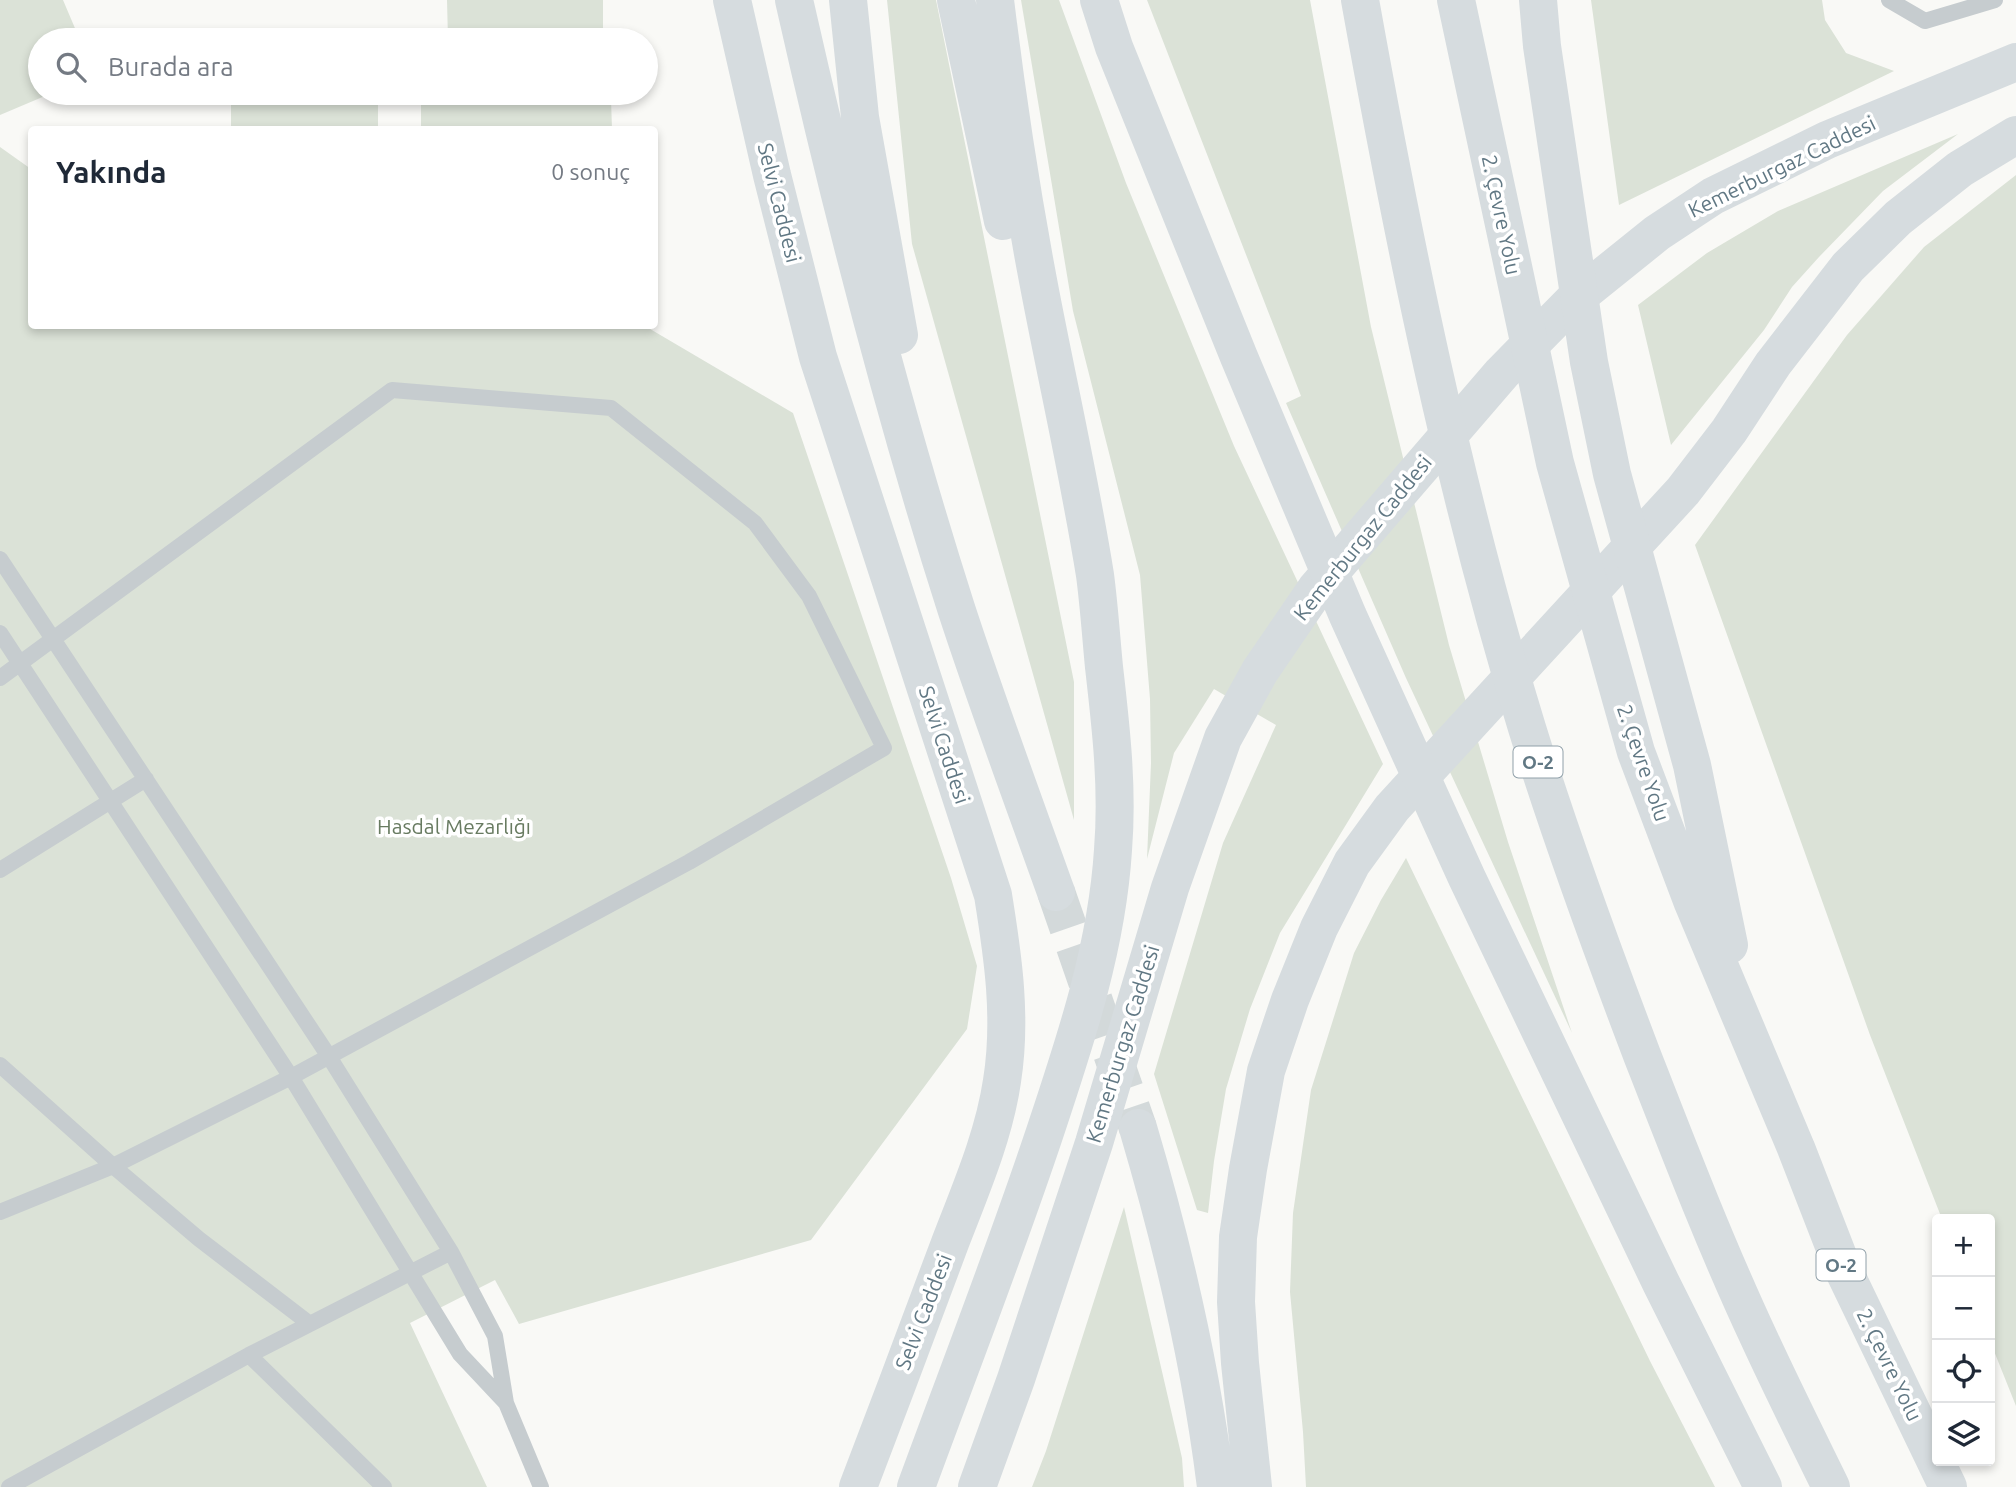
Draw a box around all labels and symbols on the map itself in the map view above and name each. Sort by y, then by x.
street label: Kemerburgaz Caddesi [1684,110,1879,222]
street label: Selvi Caddesi [754,141,806,265]
street label: 2. Çevre Yolu [1478,153,1526,277]
street label: Kemerburgaz Caddesi [1288,450,1436,625]
street label: Selvi Caddesi [915,683,975,807]
street label: 2. Çevre Yolu [1613,701,1675,824]
road number: O-2 [1514,747,1562,778]
park label: Hasdal Mezarlığı [377,814,531,838]
street label: Kemerburgaz Caddesi [1081,942,1164,1145]
street label: Selvi Caddesi [890,1250,956,1373]
road number: O-2 [1816,1250,1866,1280]
street label: 2. Çevre Yolu [1852,1305,1927,1425]

